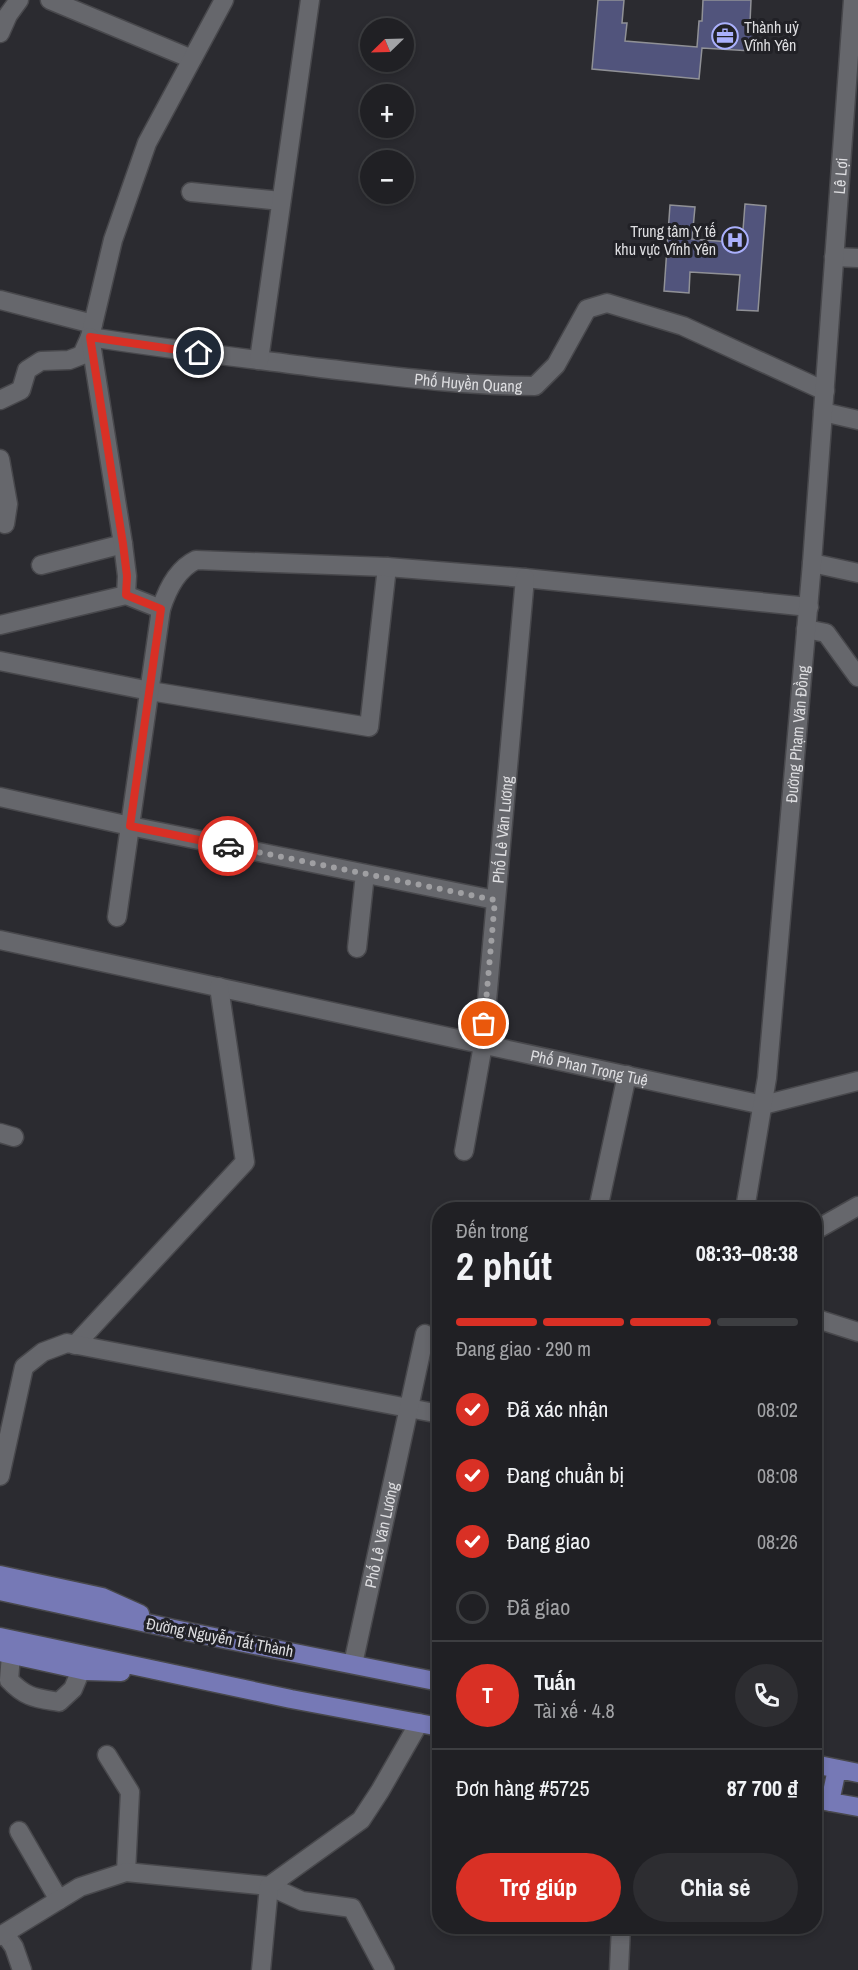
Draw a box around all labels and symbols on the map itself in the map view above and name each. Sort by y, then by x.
place label: Thành uỷ Vĩnh Yên [744,16,799,56]
north arrow [360,18,414,72]
office icon: Thành uỷ Vĩnh Yên [710,21,740,51]
street label: Lê Lợi [828,157,852,195]
place label: Trung tâm Y tế khu vực Vĩnh Yên [615,220,716,260]
hospital icon: Trung tâm Y tế khu vực Vĩnh Yên [720,225,750,255]
pin [173,327,224,378]
street label: Phố Huyền Quang [413,368,523,397]
street label: Đường Phạm Văn Đồng [780,664,814,804]
street label: Phố Lê Văn Lương [487,774,518,884]
courier [198,816,258,876]
pin [458,998,509,1049]
street label: Phố Phan Trọng Tuệ [528,1044,650,1091]
street label: Phố Lê Văn Lương [359,1479,404,1590]
street label: Đường Nguyễn Tất Thành [145,1612,295,1662]

